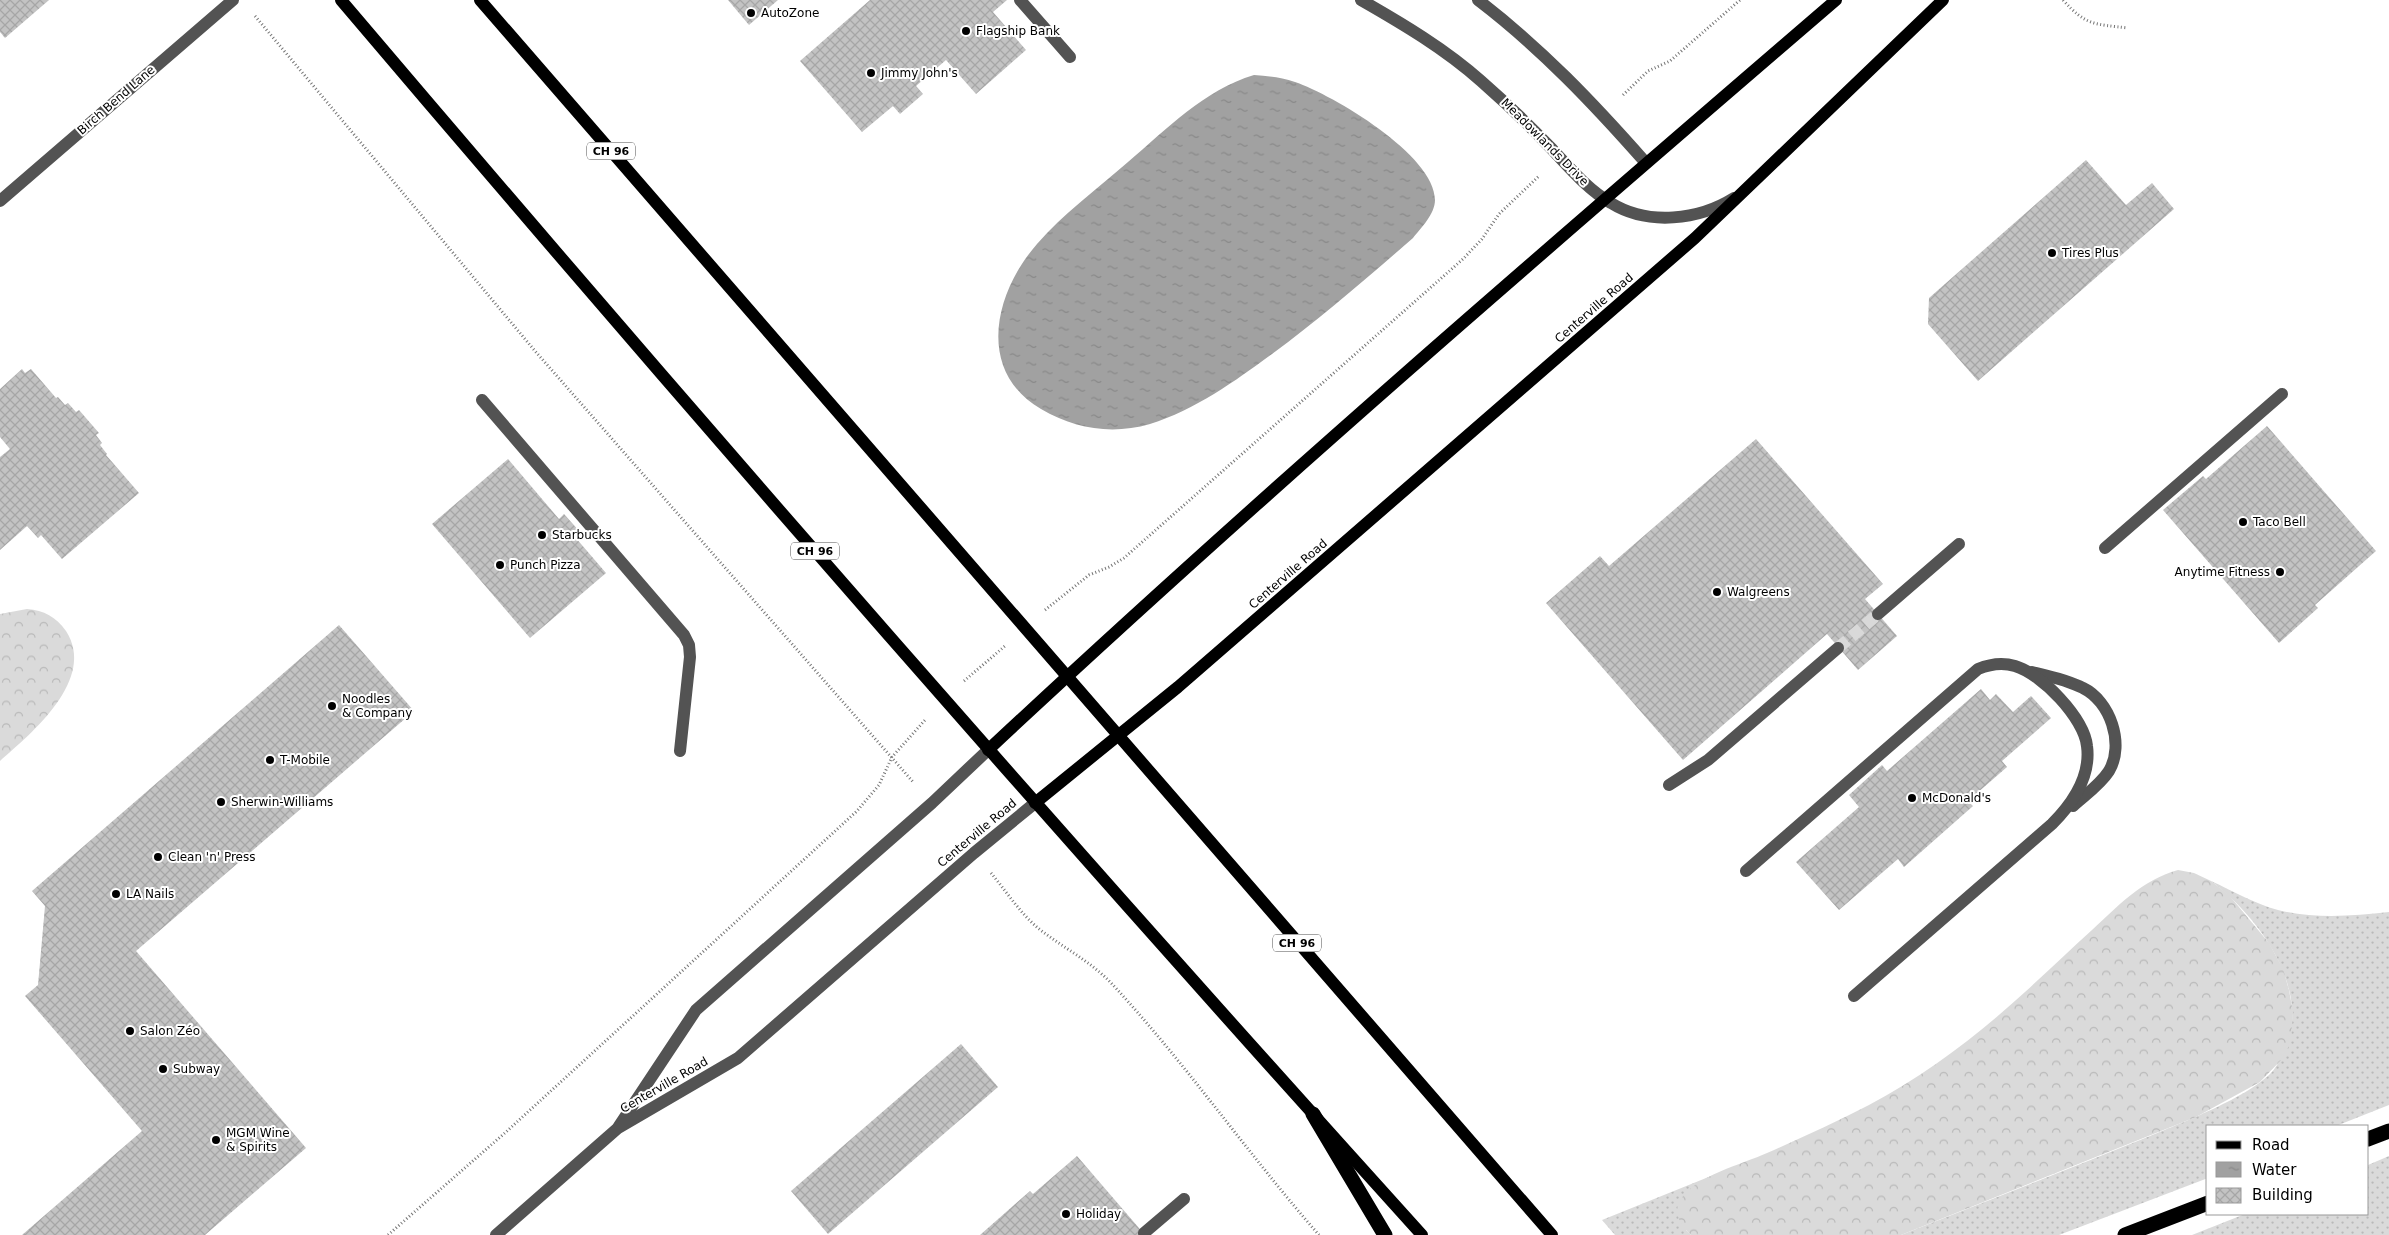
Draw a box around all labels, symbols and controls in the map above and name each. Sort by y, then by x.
place label: AutoZone [761,6,819,20]
marker: AutoZone [745,7,757,19]
place label: Flagship Bank [976,24,1060,38]
marker: Flagship Bank [960,25,972,37]
street label: Birch Bend Lane [74,63,158,137]
place label: Jimmy John's [880,66,958,80]
marker: Jimmy John's [865,67,877,79]
street label: Meadowlands Drive [1498,95,1592,189]
road number: CH 96 [587,142,635,160]
place label: Tires Plus [2061,246,2119,260]
marker: Tires Plus [2046,247,2058,259]
street label: Centerville Road [1552,270,1636,346]
place label: Taco Bell [2252,515,2306,529]
marker: Taco Bell [2237,516,2249,528]
place label: Starbucks [552,528,612,542]
marker: Starbucks [536,529,548,541]
street label: Centerville Road [1246,536,1330,612]
road number: CH 96 [791,542,839,560]
place label: Punch Pizza [510,558,581,572]
marker: Punch Pizza [494,559,506,571]
place label: Anytime Fitness [2175,565,2270,579]
marker: Anytime Fitness [2274,566,2286,578]
place label: Walgreens [1727,585,1790,599]
marker: Walgreens [1711,586,1723,598]
place label: Noodles & Company [342,692,412,720]
marker: Noodles & Company [326,700,338,712]
place label: T-Mobile [279,753,330,767]
marker: T-Mobile [264,754,276,766]
place label: McDonald's [1922,791,1991,805]
marker: McDonald's [1906,792,1918,804]
place label: Sherwin-Williams [231,795,333,809]
marker: Sherwin-Williams [215,796,227,808]
street label: Centerville Road [935,796,1019,870]
place label: Clean 'n' Press [168,850,255,864]
marker: Clean 'n' Press [152,851,164,863]
place label: LA Nails [126,887,174,901]
marker: LA Nails [110,888,122,900]
road number: CH 96 [1273,934,1321,951]
place label: Salon Zéo [140,1024,200,1038]
marker: Salon Zéo [124,1025,136,1037]
street label: Centerville Road [618,1054,710,1116]
place label: Subway [173,1062,220,1076]
marker: Subway [157,1063,169,1075]
legend [2206,1125,2369,1215]
place label: MGM Wine & Spirits [226,1126,290,1154]
marker: MGM Wine & Spirits [210,1134,222,1146]
text: Road [2252,1136,2290,1154]
text: Water [2252,1161,2297,1179]
text: Building [2252,1186,2313,1204]
place label: Holiday [1076,1207,1121,1221]
marker: Holiday [1060,1208,1072,1220]

